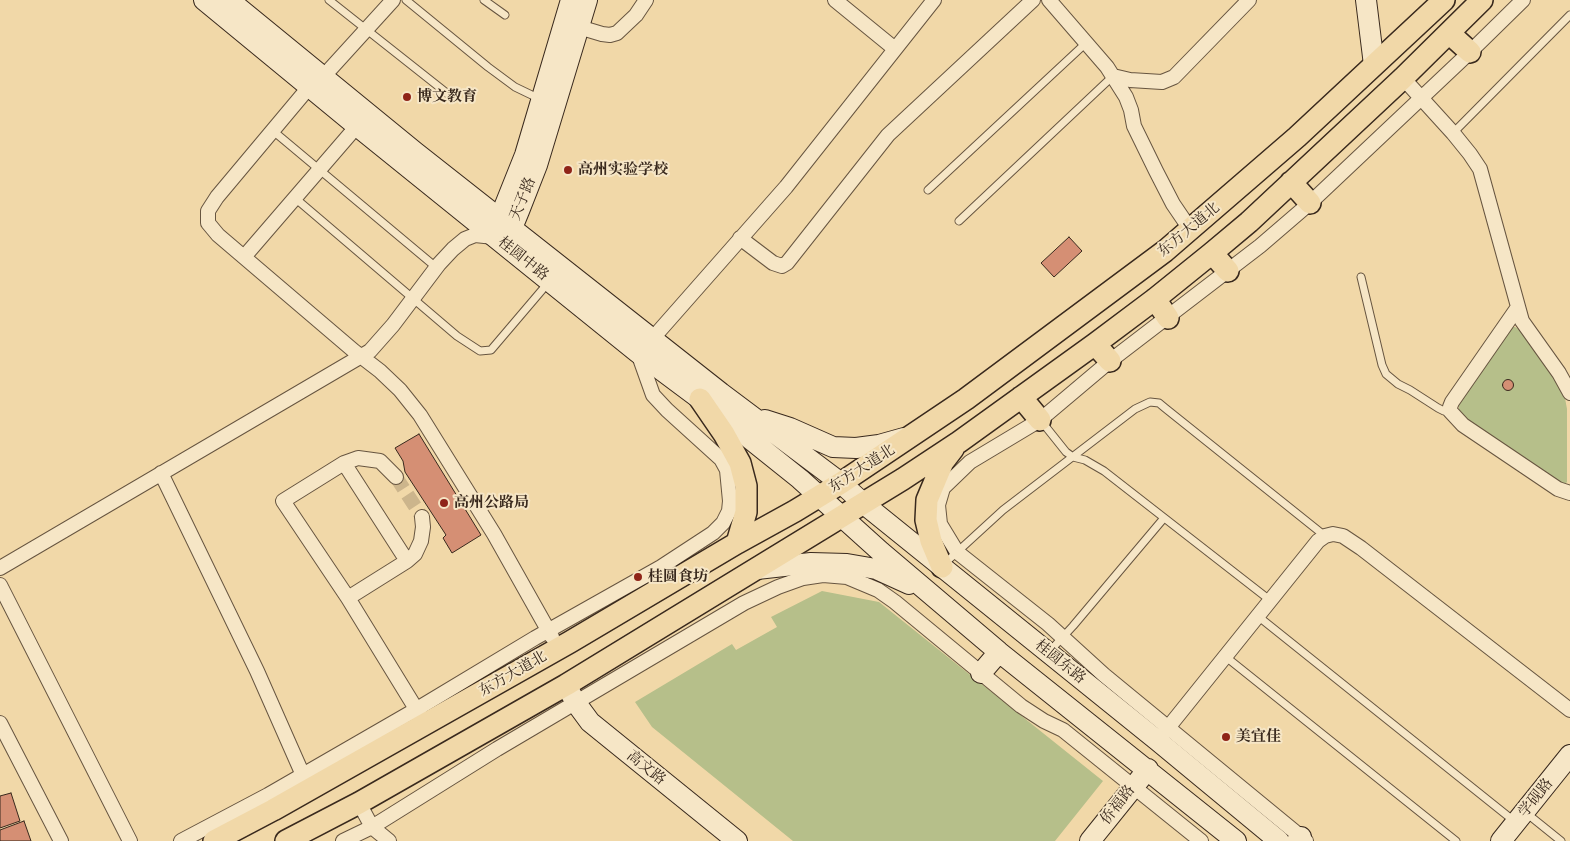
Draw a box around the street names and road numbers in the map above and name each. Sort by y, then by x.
street label: 天子路 [506,175,540,223]
street label: 东方大道北 [1154,199,1224,261]
street label: 桂圆中路 [494,233,552,285]
street label: 东方大道北 [826,441,898,497]
street label: 桂圆东路 [1031,636,1089,688]
street label: 东方大道北 [476,647,550,701]
street label: 高文路 [623,747,669,789]
street label: 学砚路 [1515,775,1557,821]
street label: 侨福路 [1097,782,1139,828]

